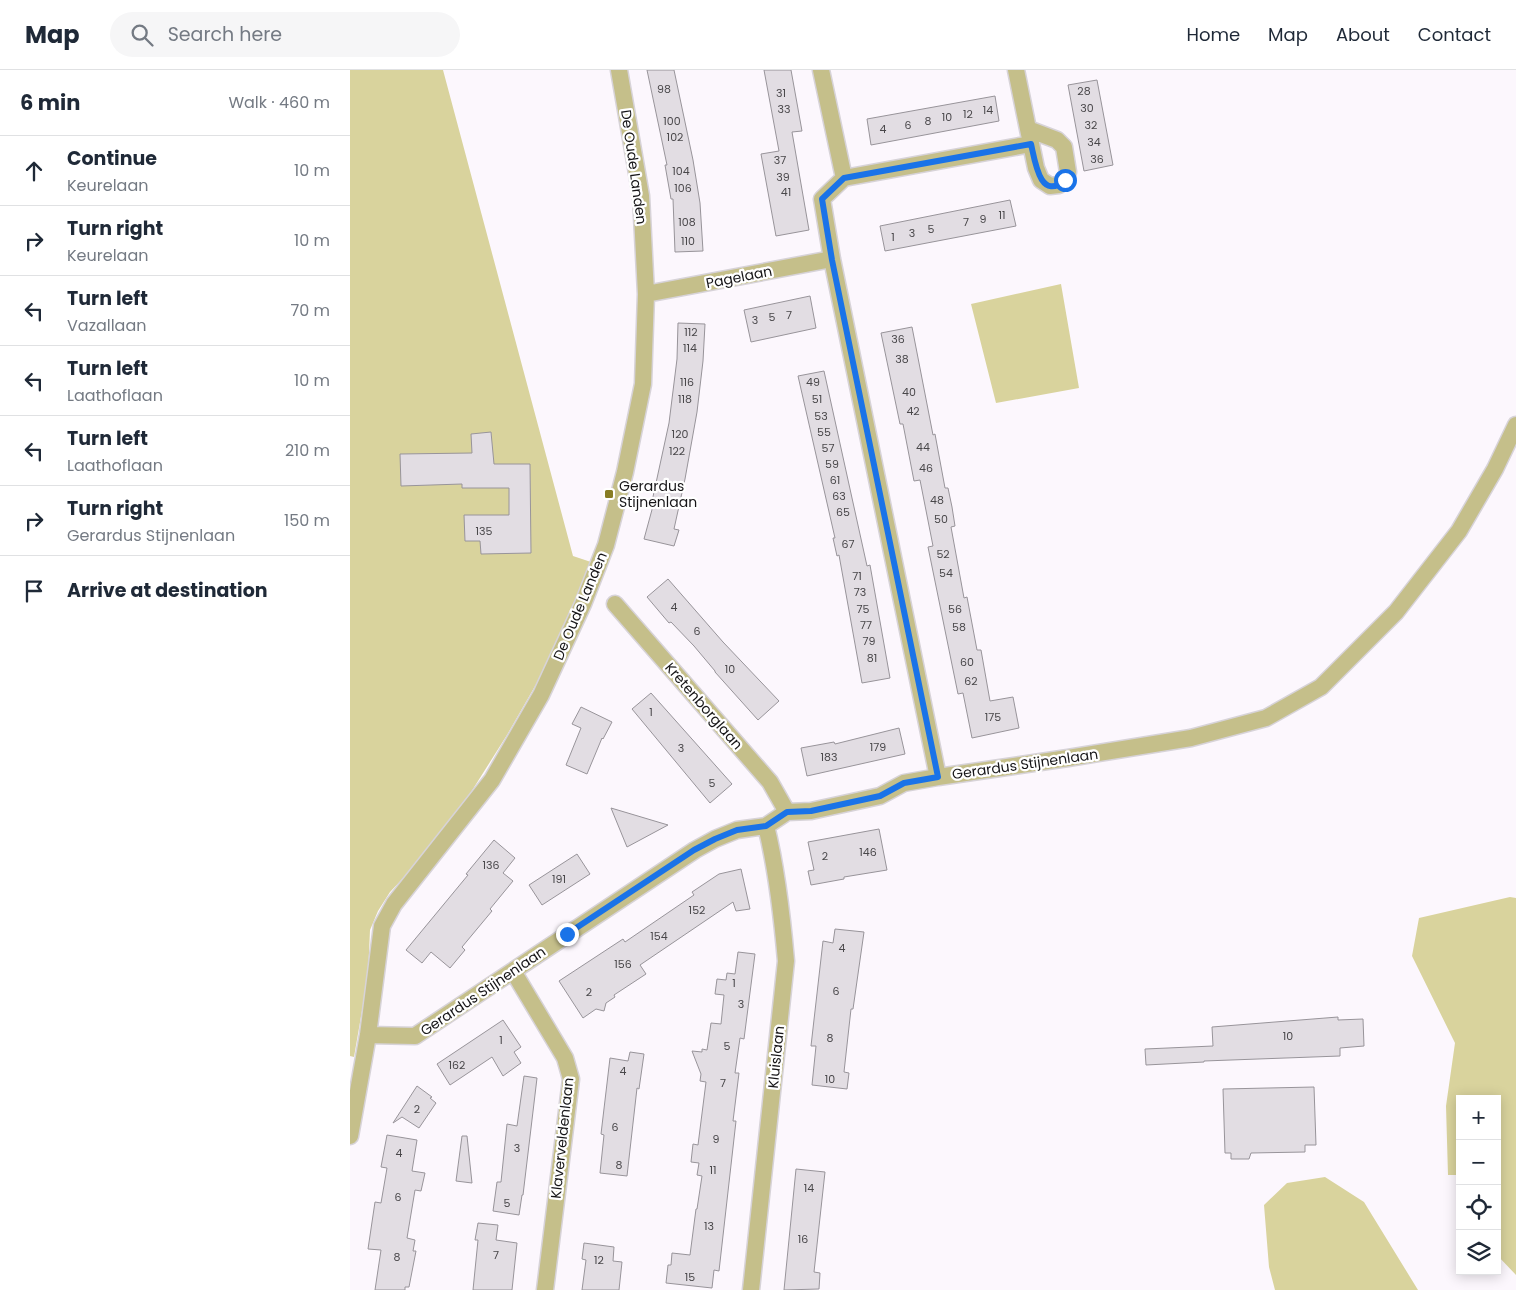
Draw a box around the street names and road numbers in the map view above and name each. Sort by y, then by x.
street label: De Oude Landen [616,108,652,226]
street label: Pagelaan [704,261,774,293]
street label: De Oude Landen [548,549,612,663]
street label: Kretenborglaan [661,658,747,754]
street label: Gerardus Stijnenlaan [951,744,1099,784]
street label: Gerardus Stijnenlaan [416,942,550,1040]
street label: Kluislaan [763,1025,789,1089]
street label: Klaverveldenlaan [546,1077,578,1199]

